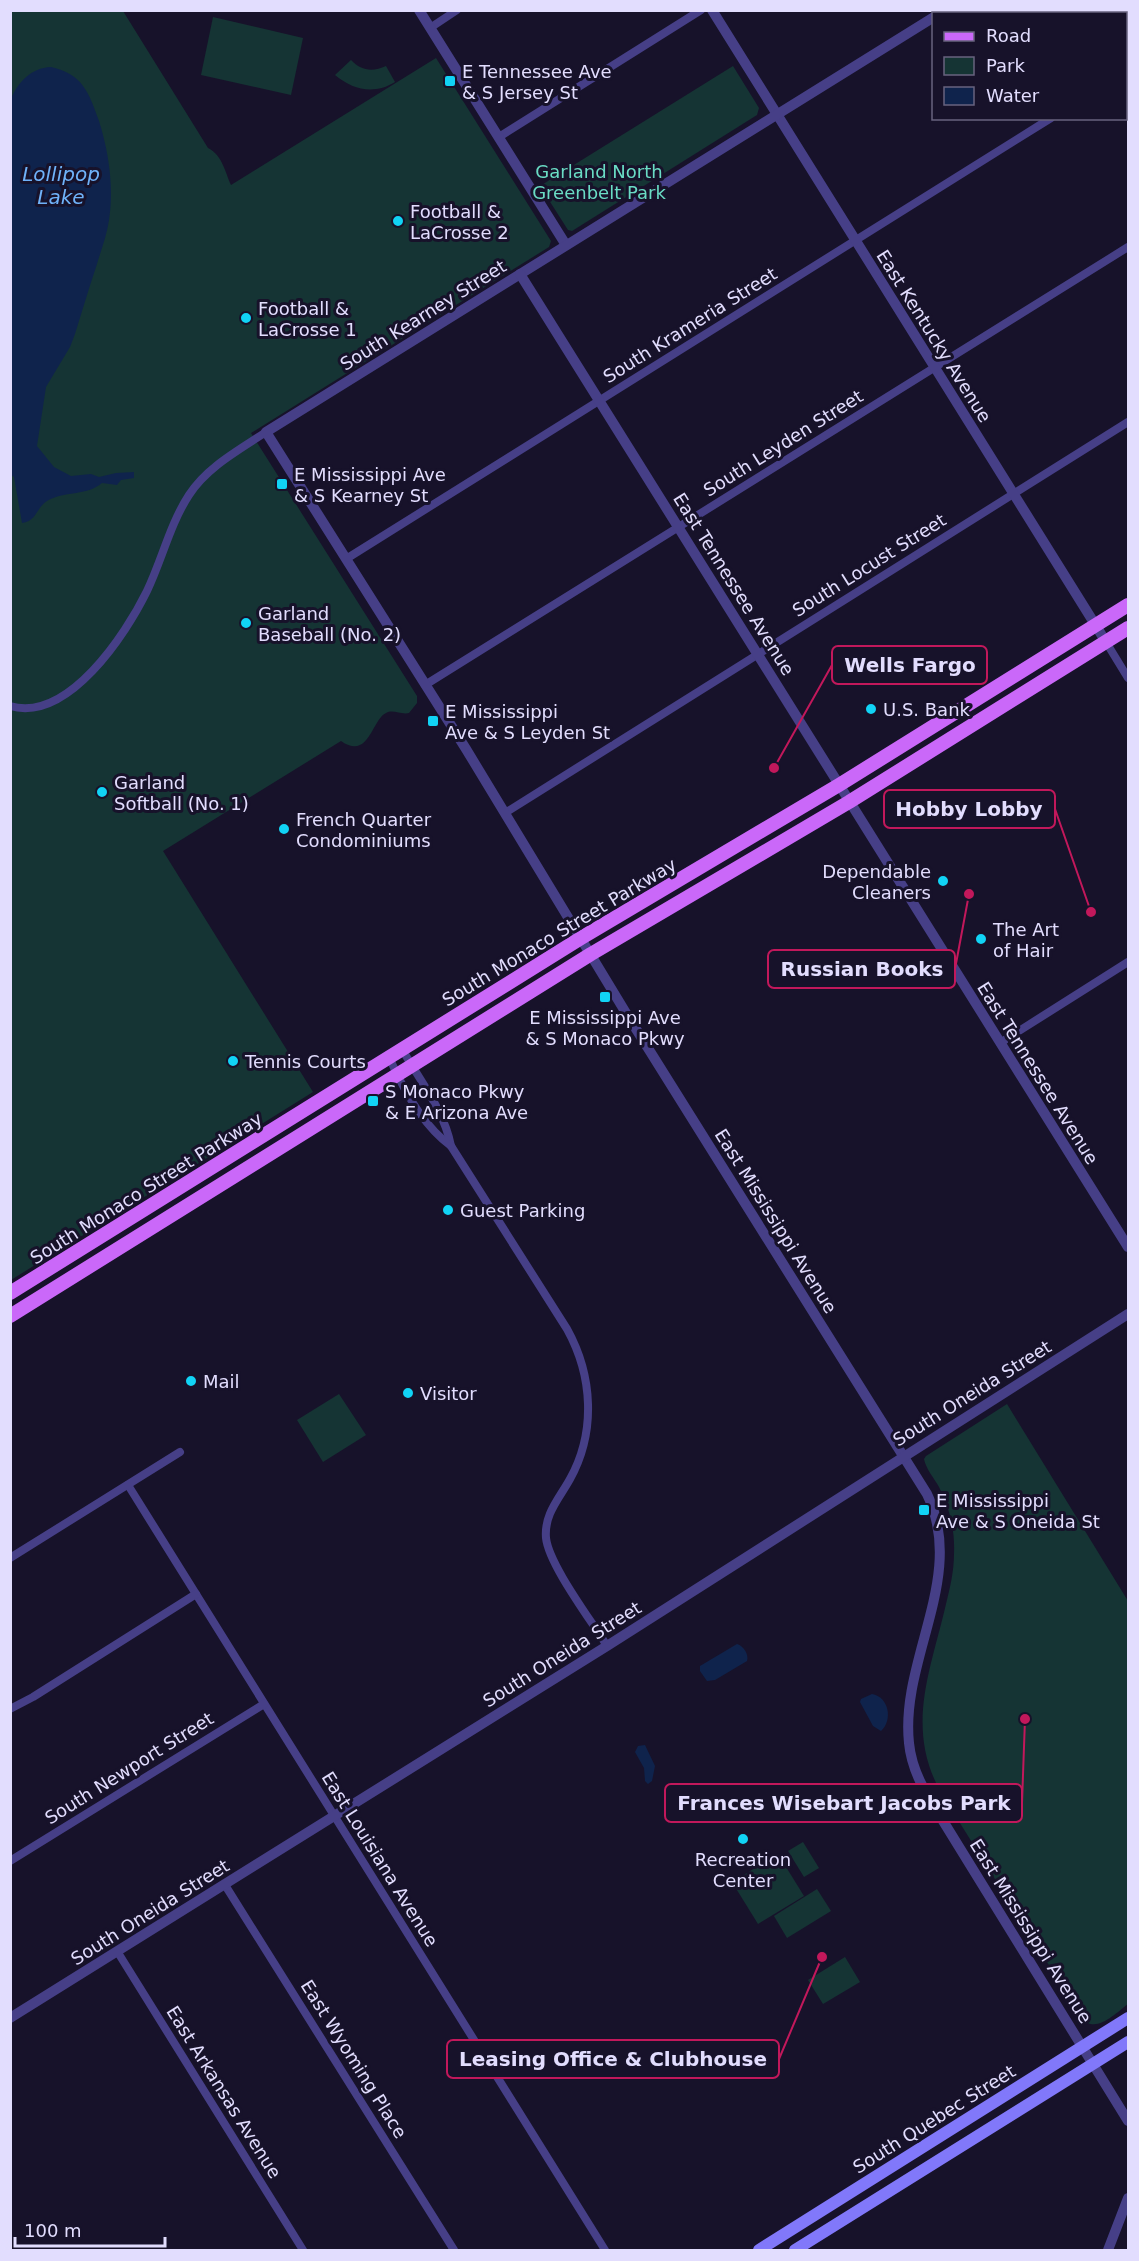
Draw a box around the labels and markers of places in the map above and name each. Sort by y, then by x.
place label: E Tennessee Ave & S Jersey St [462,61,612,103]
marker: E Tennessee Ave & S Jersey St [443,74,457,88]
place label: Football & LaCrosse 2 [410,201,509,243]
marker: Football & LaCrosse 2 [391,214,405,228]
place label: Football & LaCrosse 1 [258,298,357,340]
marker: Football & LaCrosse 1 [239,311,253,325]
place label: E Mississippi Ave & S Kearney St [294,464,446,506]
marker: E Mississippi Ave & S Kearney St [275,477,289,491]
place label: Garland Baseball (No. 2) [258,603,401,645]
marker: Garland Baseball (No. 2) [239,616,253,630]
callout: Wells Fargo [832,646,987,684]
place label: U.S. Bank [883,699,971,720]
place label: E Mississippi Ave & S Leyden St [445,701,610,743]
marker: U.S. Bank [864,702,878,716]
marker: E Mississippi Ave & S Leyden St [426,714,440,728]
place label: Garland Softball (No. 1) [114,772,249,814]
marker: Garland Softball (No. 1) [95,785,109,799]
callout: Hobby Lobby [884,790,1055,828]
place label: French Quarter Condominiums [296,809,432,851]
marker: French Quarter Condominiums [277,822,291,836]
place label: Dependable Cleaners [822,861,931,903]
marker: Dependable Cleaners [936,874,950,888]
place label: The Art of Hair [992,919,1059,961]
marker: The Art of Hair [974,932,988,946]
callout: Russian Books [768,950,955,988]
marker: E Mississippi Ave & S Monaco Pkwy [598,990,612,1004]
place label: E Mississippi Ave & S Monaco Pkwy [525,1007,685,1049]
place label: Tennis Courts [244,1051,366,1072]
marker: Tennis Courts [226,1054,240,1068]
place label: S Monaco Pkwy & E Arizona Ave [385,1081,528,1123]
marker: S Monaco Pkwy & E Arizona Ave [366,1094,380,1108]
place label: Guest Parking [460,1200,585,1221]
marker: Guest Parking [441,1203,455,1217]
place label: Mail [203,1371,240,1392]
marker: Mail [184,1374,198,1388]
place label: Visitor [420,1383,477,1404]
marker: Visitor [401,1386,415,1400]
place label: E Mississippi Ave & S Oneida St [936,1490,1100,1532]
marker: E Mississippi Ave & S Oneida St [917,1503,931,1517]
callout: Frances Wisebart Jacobs Park [665,1784,1022,1822]
marker: Recreation Center [736,1832,750,1846]
place label: Recreation Center [695,1849,791,1891]
callout: Leasing Office & Clubhouse [447,2040,779,2078]

